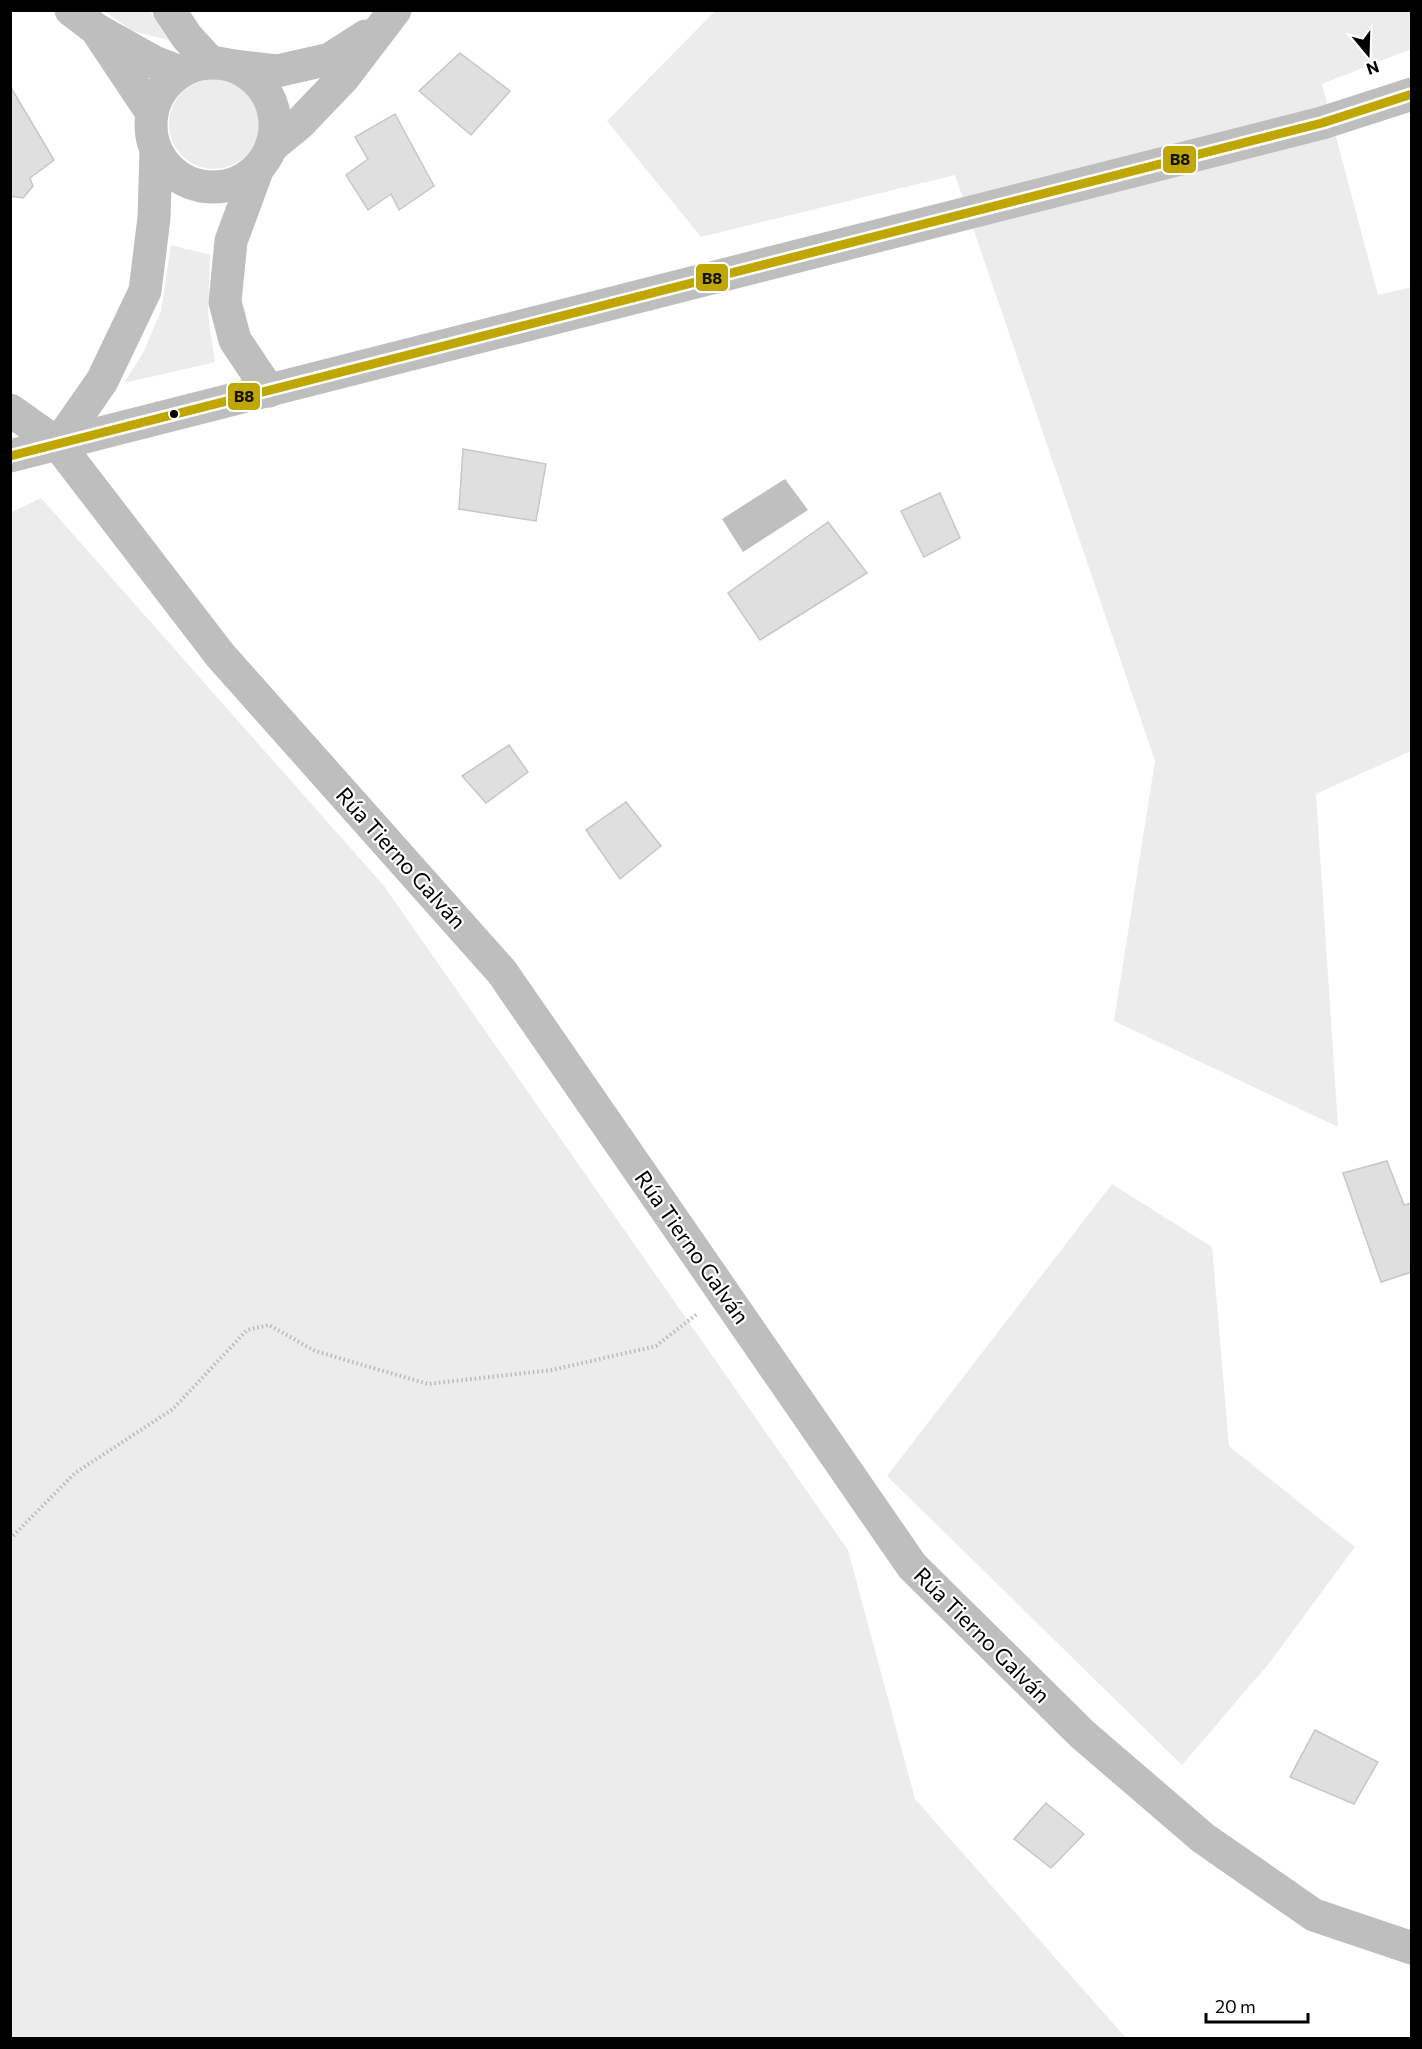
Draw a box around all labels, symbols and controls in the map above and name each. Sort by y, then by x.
north arrow [1338,24,1398,84]
text: N [1364,58,1382,80]
line badge: B8 [1162,145,1197,174]
text: B8 [1170,149,1190,168]
line badge: B8 [695,263,729,292]
text: B8 [702,268,722,287]
line badge: B8 [227,382,261,411]
text: B8 [234,386,254,405]
unlabelled marker [168,408,180,420]
street label: Rúa Tierno Galván [331,781,472,934]
street label: Rúa Tierno Galván [629,1165,755,1329]
street label: Rúa Tierno Galván [909,1561,1056,1708]
scale bar [1206,1986,1308,2024]
text: 20 m [1215,1995,1256,2017]

